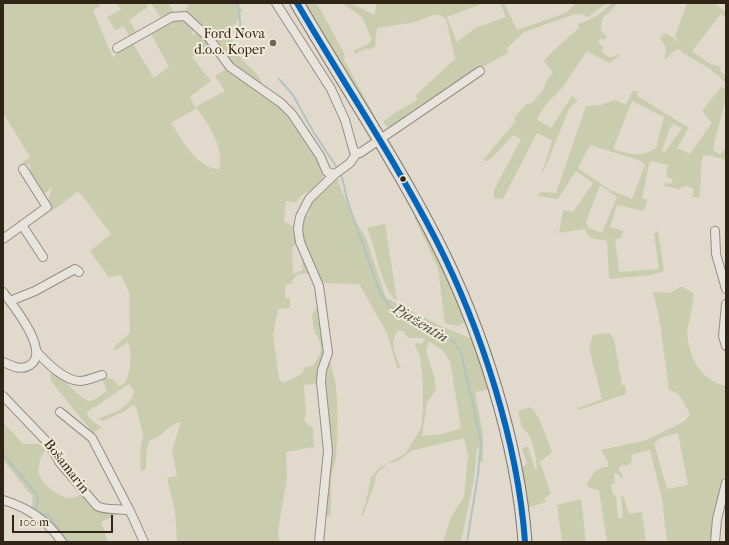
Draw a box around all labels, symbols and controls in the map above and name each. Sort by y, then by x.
place label: Ford Nova d.o.o. Koper [194,27,265,60]
marker: Ford Nova d.o.o. Koper [268,38,278,48]
unlabelled marker [398,174,408,184]
water label: Pjažentin [389,301,451,347]
street label: Bošamarin [40,437,92,497]
scale bar [14,507,115,533]
text: 100 m [19,515,49,529]

